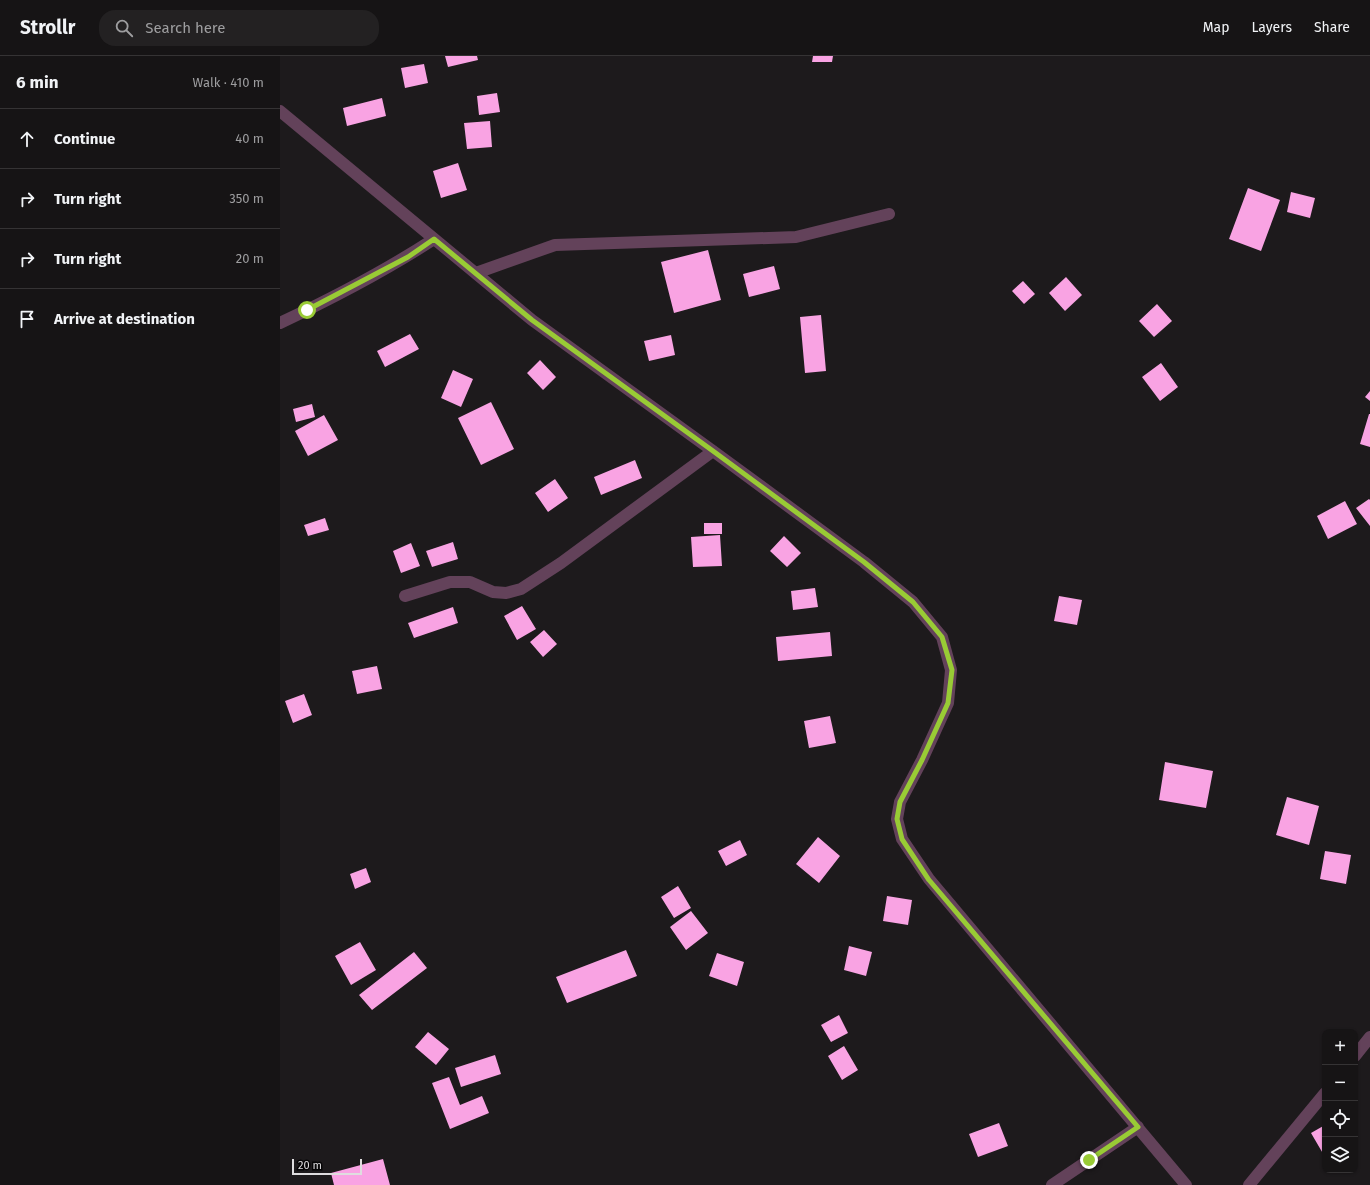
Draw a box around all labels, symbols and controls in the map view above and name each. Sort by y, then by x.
search box [99,10,379,46]
text: Strollr [20,16,75,39]
icon: search [113,17,135,39]
text: Search here [145,19,225,37]
text: Map [1203,19,1229,36]
text: Layers [1251,19,1292,36]
text: Share [1314,19,1350,36]
text: 6 min [16,72,59,93]
text: Walk · 410 m [193,75,264,90]
icon: ahead [16,128,38,150]
text: Continue [54,130,115,148]
text: 40 m [235,131,264,146]
icon: right [16,188,38,210]
text: Turn right [54,190,121,208]
text: 350 m [229,191,264,206]
icon: right [16,248,38,270]
text: Turn right [54,250,121,268]
text: 20 m [236,251,264,266]
route start [298,301,316,319]
icon: arrive [16,308,38,330]
text: Arrive at destination [54,310,195,328]
map controls [1322,1029,1358,1173]
button: + [1322,1029,1358,1065]
button: − [1322,1065,1358,1101]
button: locate [1322,1101,1358,1137]
button: layers [1322,1137,1358,1173]
route end [1080,1151,1098,1169]
scale bar [292,1157,362,1176]
text: 20 m [298,1159,322,1172]

